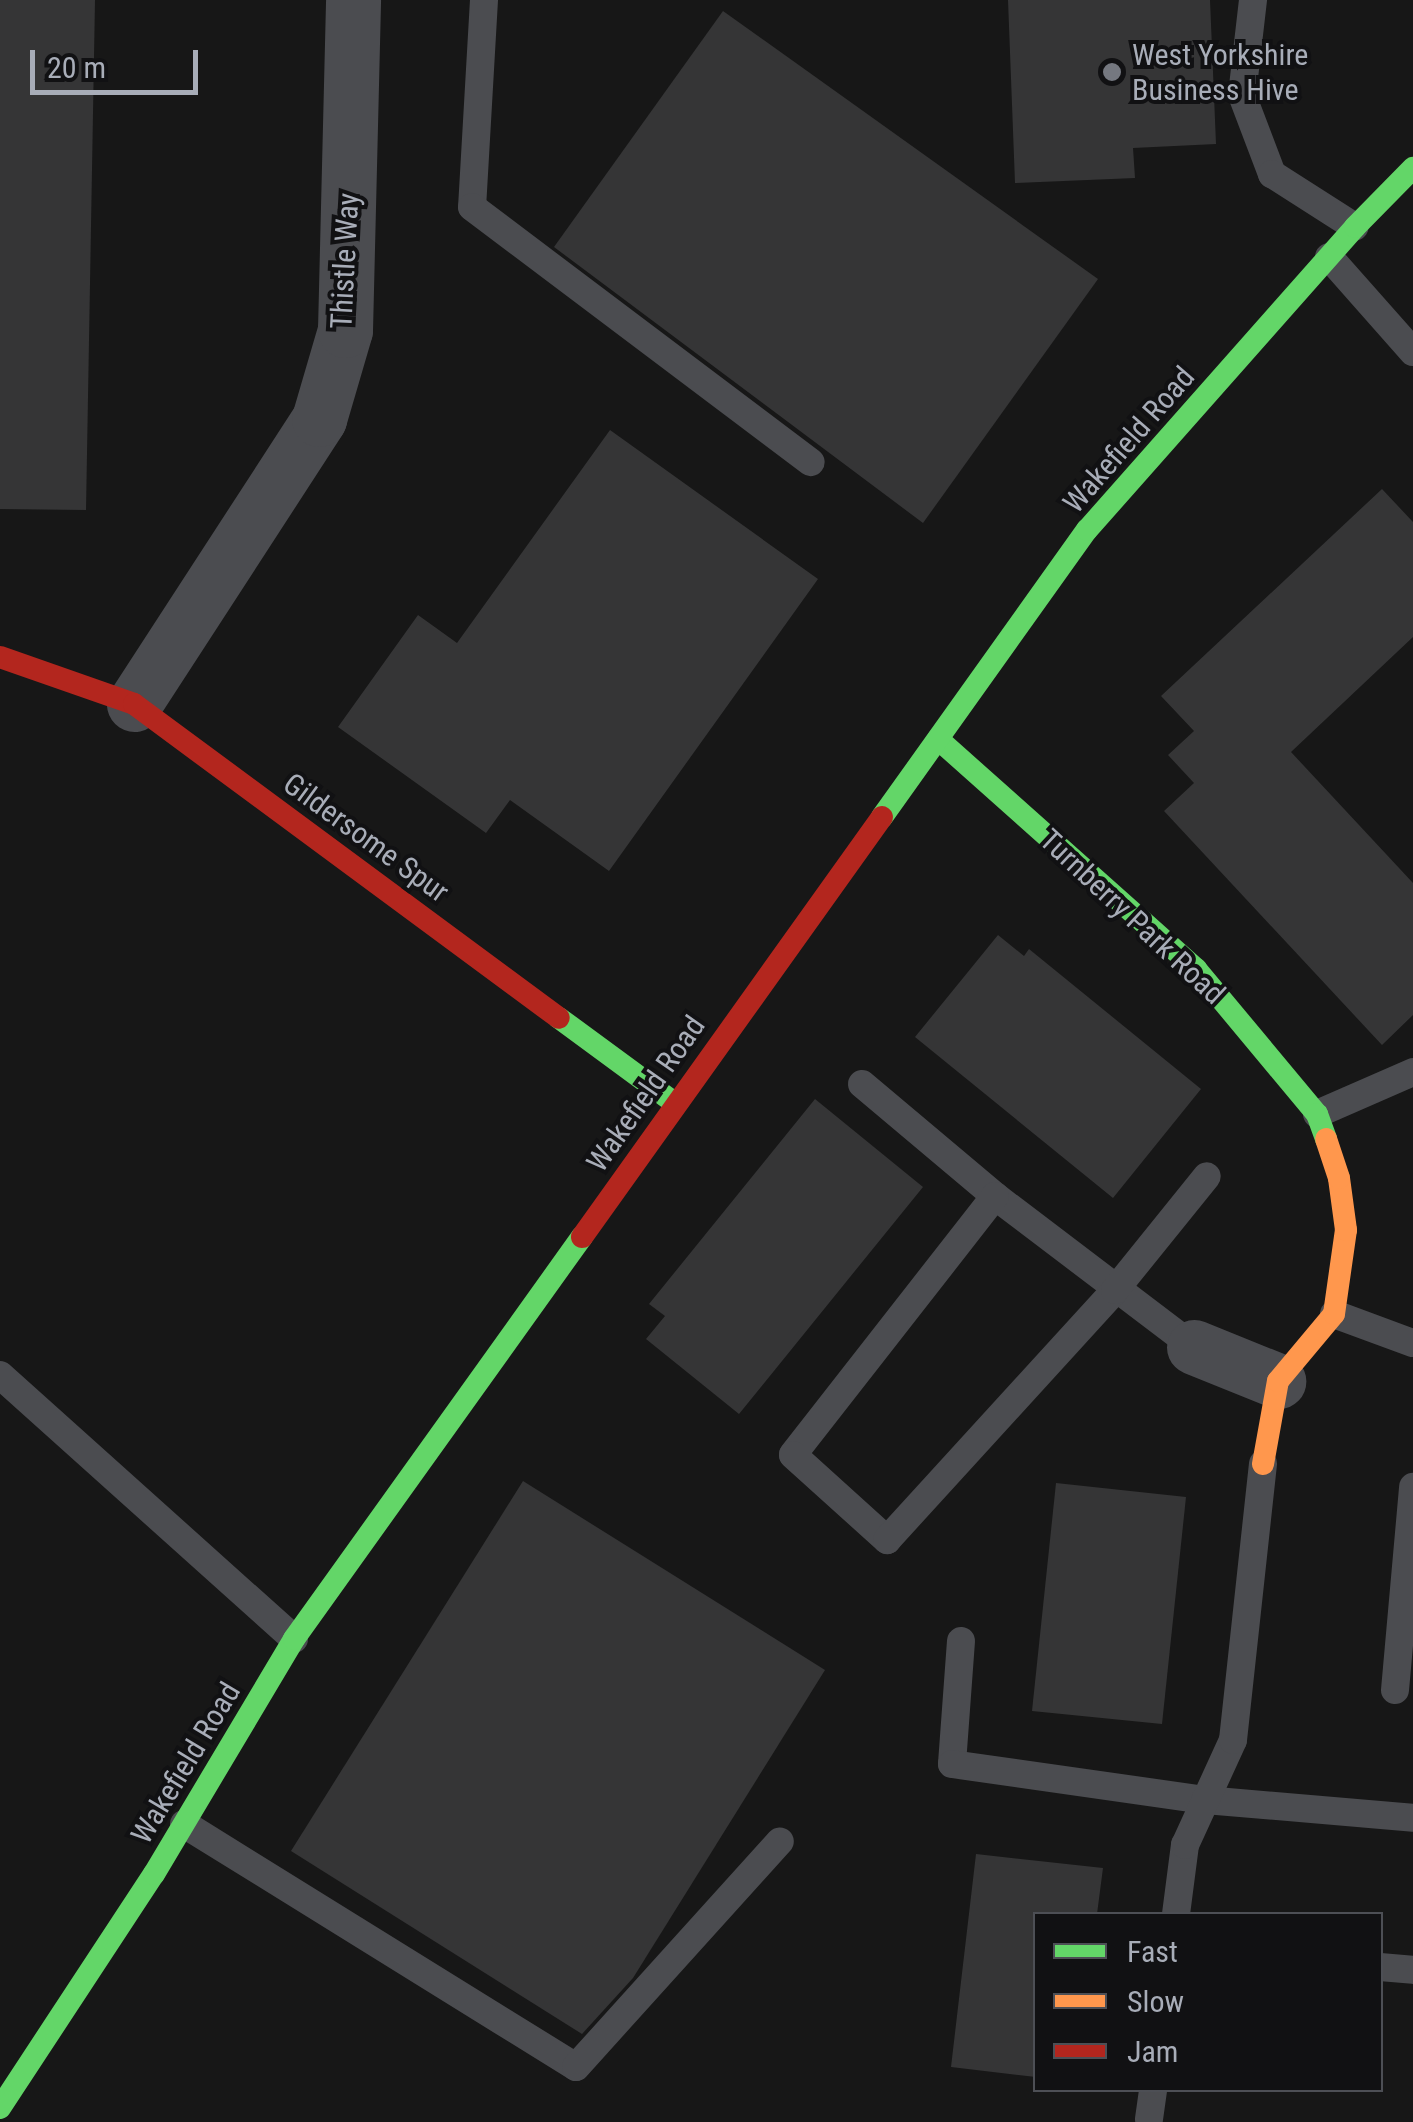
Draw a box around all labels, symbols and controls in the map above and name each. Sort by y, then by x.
scale bar [35,30,202,92]
place label: West Yorkshire Business Hive [1132,37,1308,108]
text: 20 m [47,50,106,85]
marker: West Yorkshire Business Hive [1101,61,1123,83]
street label: Thistle Way [323,192,367,330]
street label: Wakefield Road [1056,360,1202,520]
street label: Gildersome Spur [276,766,456,910]
street label: Turnberry Park Road [1032,822,1232,1012]
street label: Wakefield Road [579,1009,713,1179]
street label: Wakefield Road [124,1676,248,1850]
legend [1033,1912,1383,2092]
text: Fast [1127,1934,1178,1969]
text: Slow [1127,1984,1184,2019]
text: Jam [1127,2034,1178,2069]

